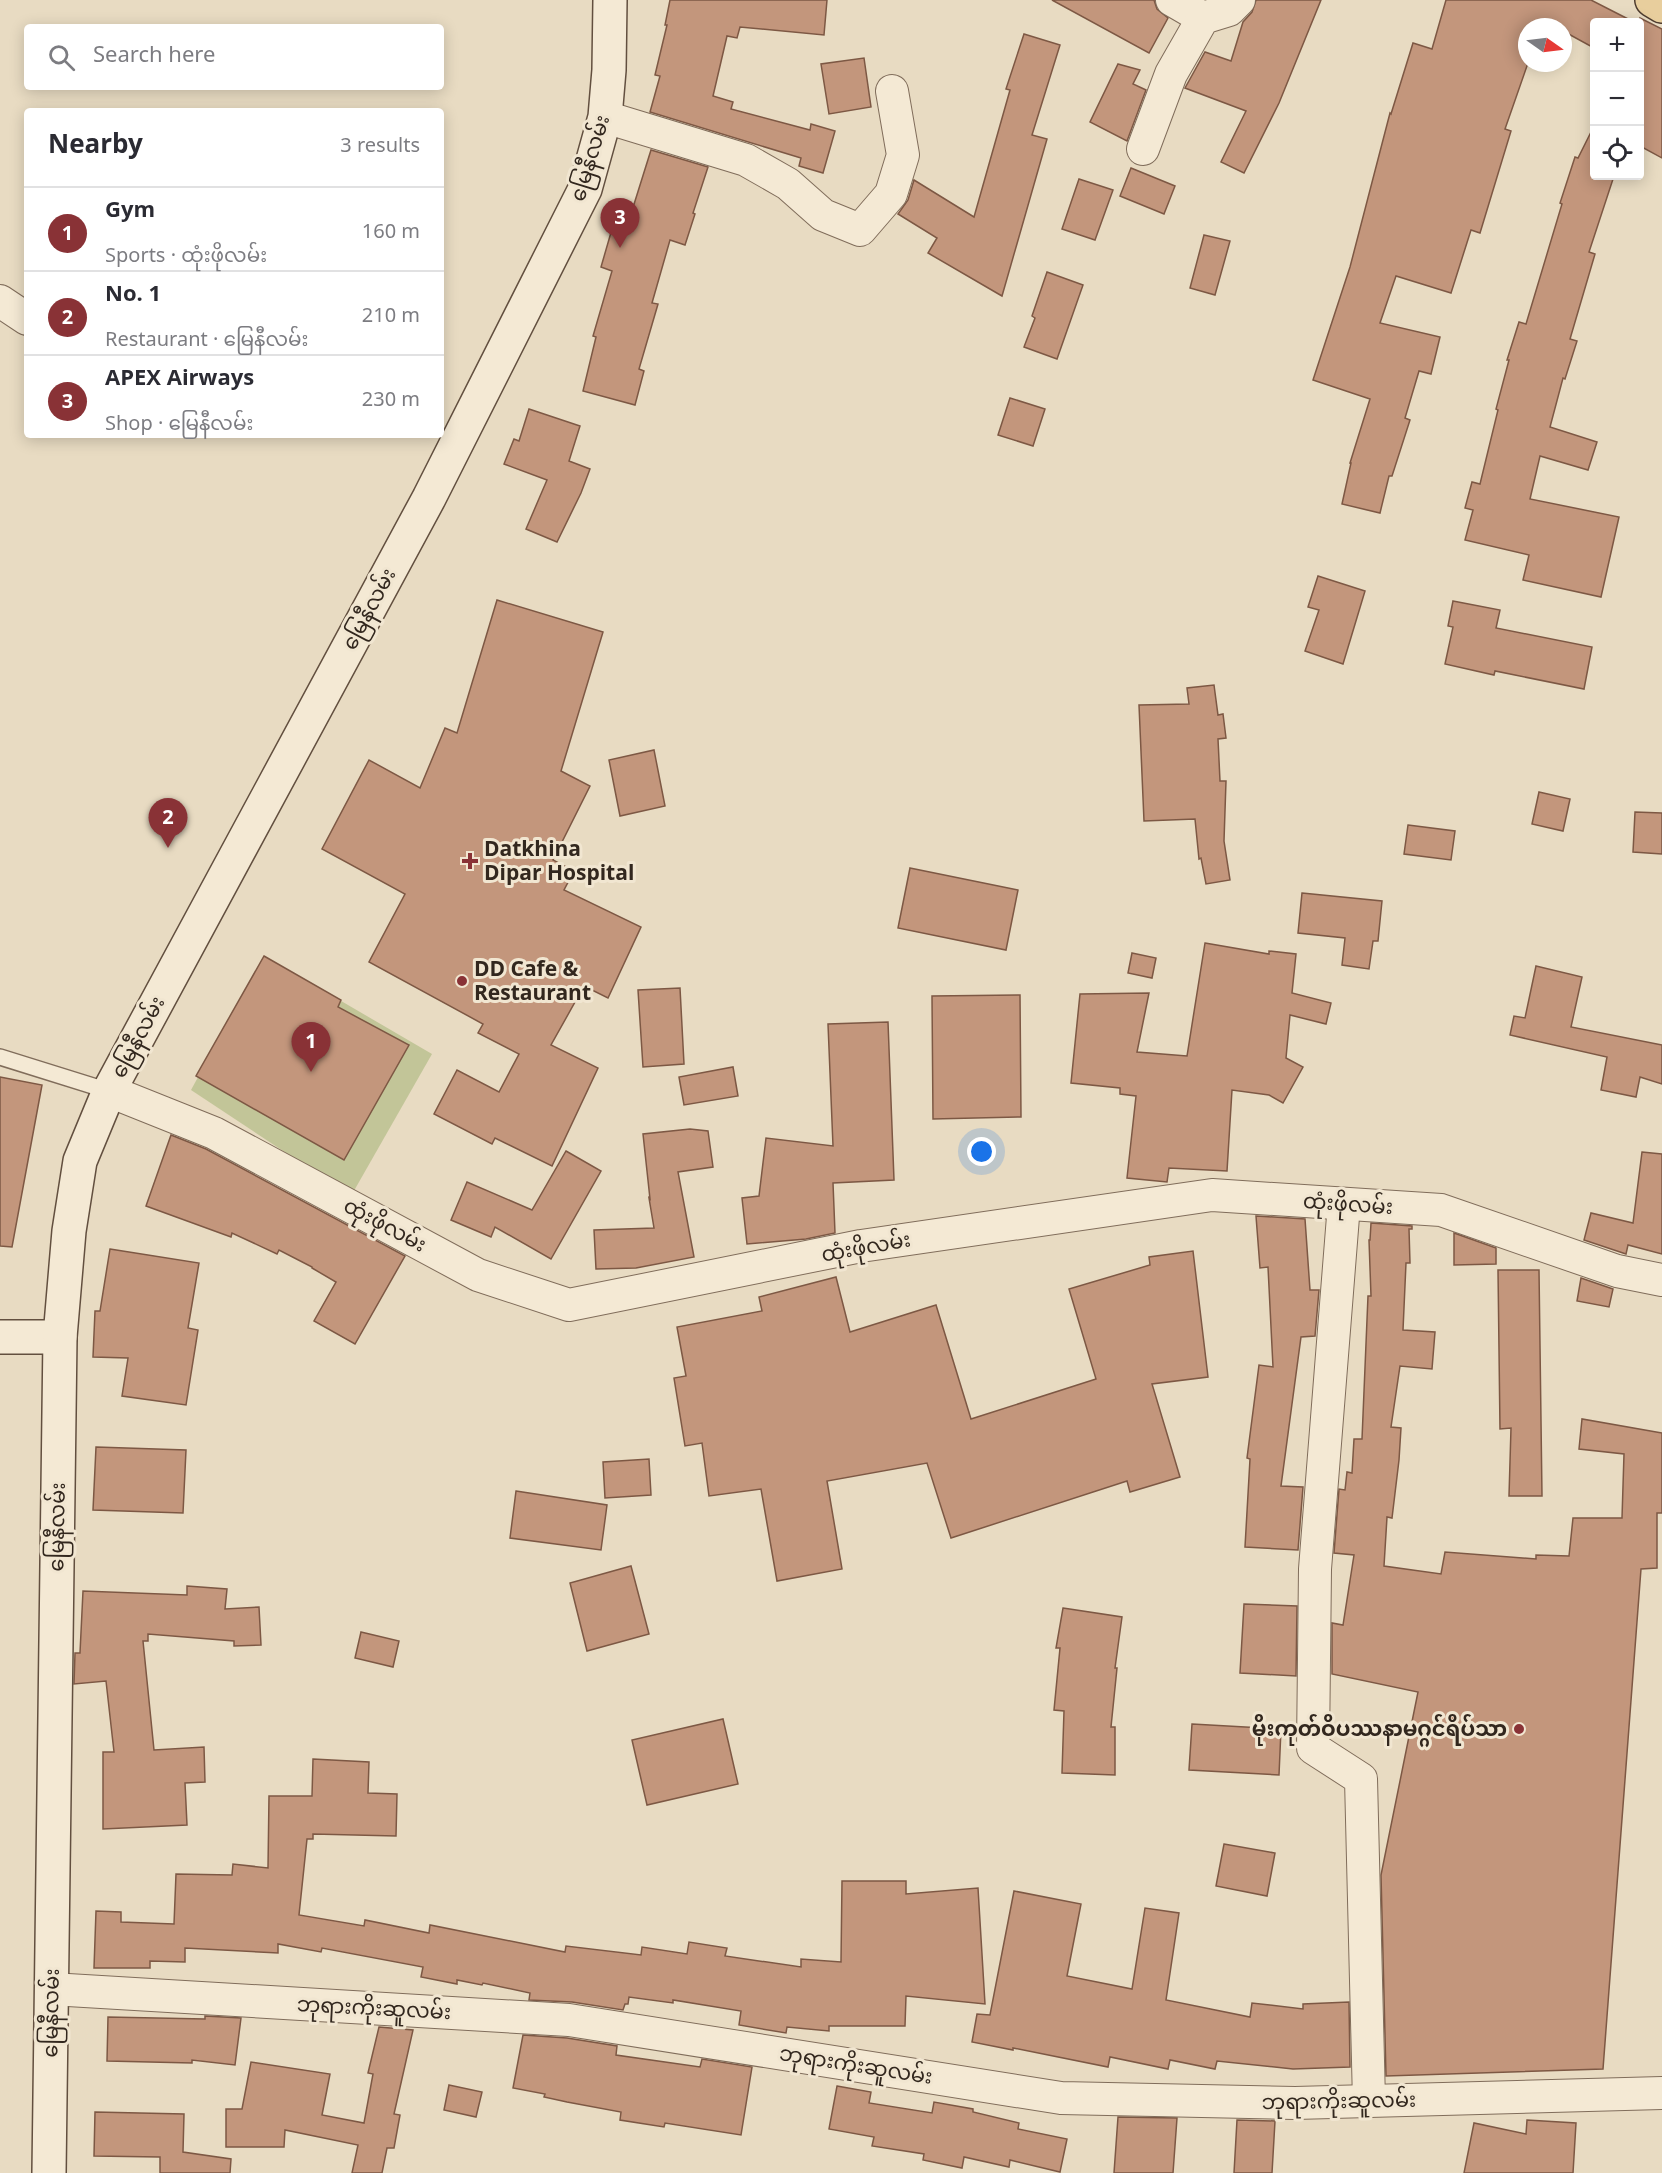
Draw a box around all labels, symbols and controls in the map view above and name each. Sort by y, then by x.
north arrow [1518,18,1572,72]
map controls [1590,18,1644,180]
button: + [1590,18,1644,72]
search box [24,24,444,90]
text: Search here [93,33,215,81]
icon: search [45,41,78,74]
button: − [1590,72,1644,126]
street label: မြေနီလမ်း [557,109,627,208]
text: Nearby [48,119,143,175]
text: 3 results [340,126,420,169]
button: locate [1590,126,1644,180]
text: Gym [105,188,155,236]
pin: 3 [600,198,640,248]
text: 160 m [362,212,420,255]
text: 1 [62,214,73,257]
text: Sports · ထုံးဖိုလမ်း [105,236,267,279]
text: No. 1 [105,272,161,320]
text: 210 m [362,296,420,339]
text: 2 [62,298,73,341]
text: Restaurant · မြေနီလမ်း [105,320,308,363]
text: APEX Airways [105,356,254,404]
text: 230 m [362,380,420,423]
text: 3 [62,382,73,425]
text: Shop · မြေနီလမ်း [105,404,253,447]
street label: မြေနီလမ်း [330,560,412,660]
pin: 2 [148,798,188,848]
place label: Datkhina Dipar Hospital [484,828,634,898]
marker: Datkhina Dipar Hospital [461,852,479,870]
place label: DD Cafe & Restaurant [474,948,591,1018]
marker: DD Cafe & Restaurant [455,974,469,988]
street label: မြေနီလမ်း [99,988,181,1088]
pin: 1 [292,1022,330,1072]
your location [967,1137,996,1166]
street label: ထုံးဖိုလမ်း [1301,1180,1394,1232]
street label: ထုံးဖိုလမ်း [333,1185,435,1268]
street label: ထုံးဖိုလမ်း [818,1218,915,1279]
street label: မြေနီလမ်း [35,1482,83,1572]
place label: မိုးကုတ်ဝိပဿနာမဂ္ဂင်ရိပ်သာ [1252,1708,1507,1754]
marker: မိုးကုတ်ဝိပဿနာမဂ္ဂင်ရိပ်သာ [1512,1722,1526,1736]
street label: မြေနီလမ်း [29,1968,77,2058]
street label: ဘုရားကိုးဆူလမ်း [296,1983,452,2037]
street label: ဘုရားကိုးဆူလမ်း [776,2032,936,2102]
street label: ဘုရားကိုးဆူလမ်း [1261,2079,1417,2127]

